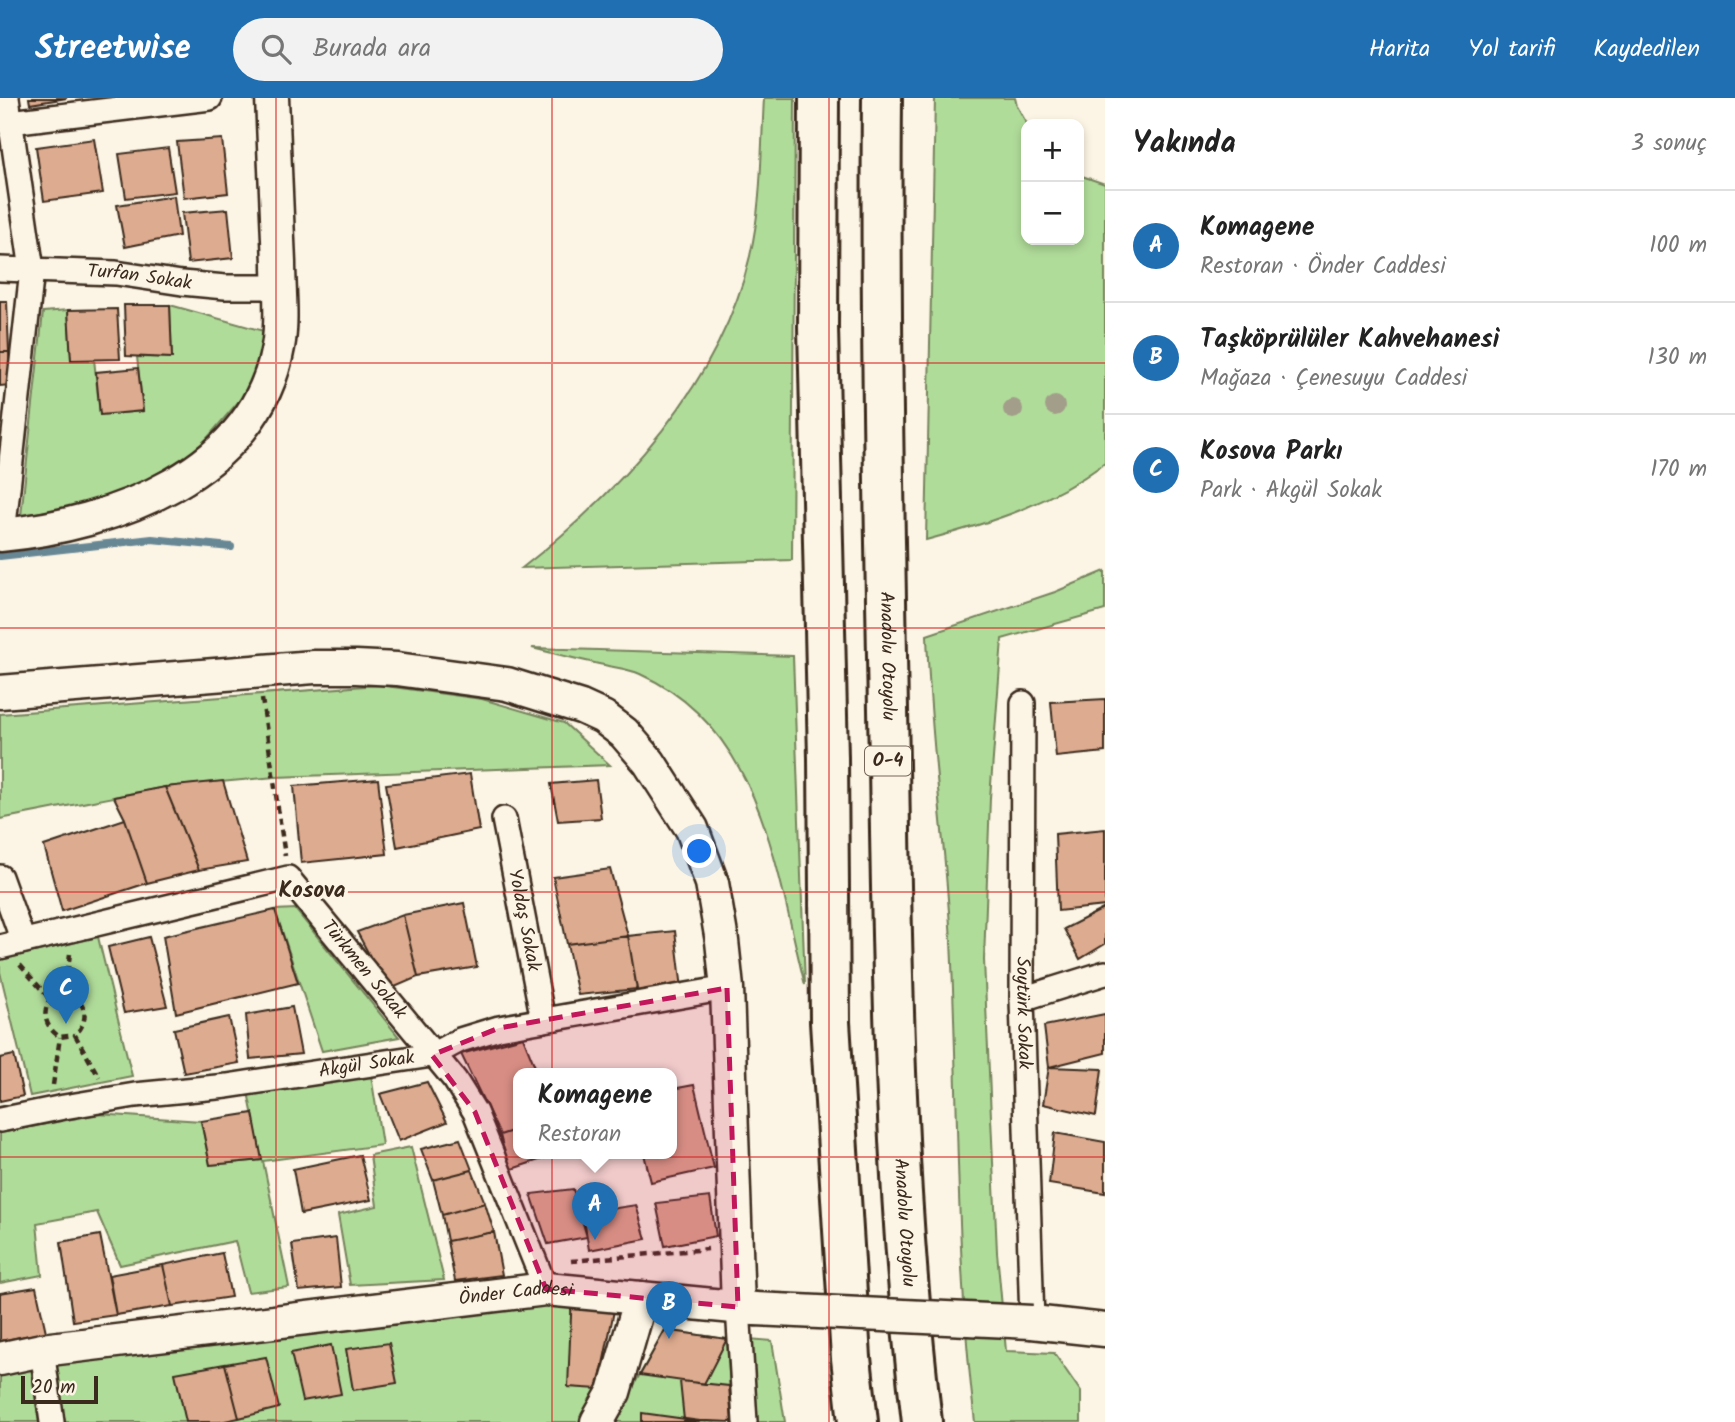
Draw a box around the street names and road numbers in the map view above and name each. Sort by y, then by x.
street label: Turfan Sokak [87,257,193,299]
street label: Anadolu Otoyolu [871,591,903,721]
road number: O-4 [865,746,911,776]
street label: Yoldaş Sokak [499,866,548,974]
street label: Türkmen Sokak [313,913,414,1026]
street label: Soytürk Sokak [1007,957,1039,1070]
street label: Akgül Sokak [317,1043,417,1087]
street label: Anadolu Otoyolu [885,1157,924,1288]
street label: Önder Caddesi [457,1274,575,1314]

